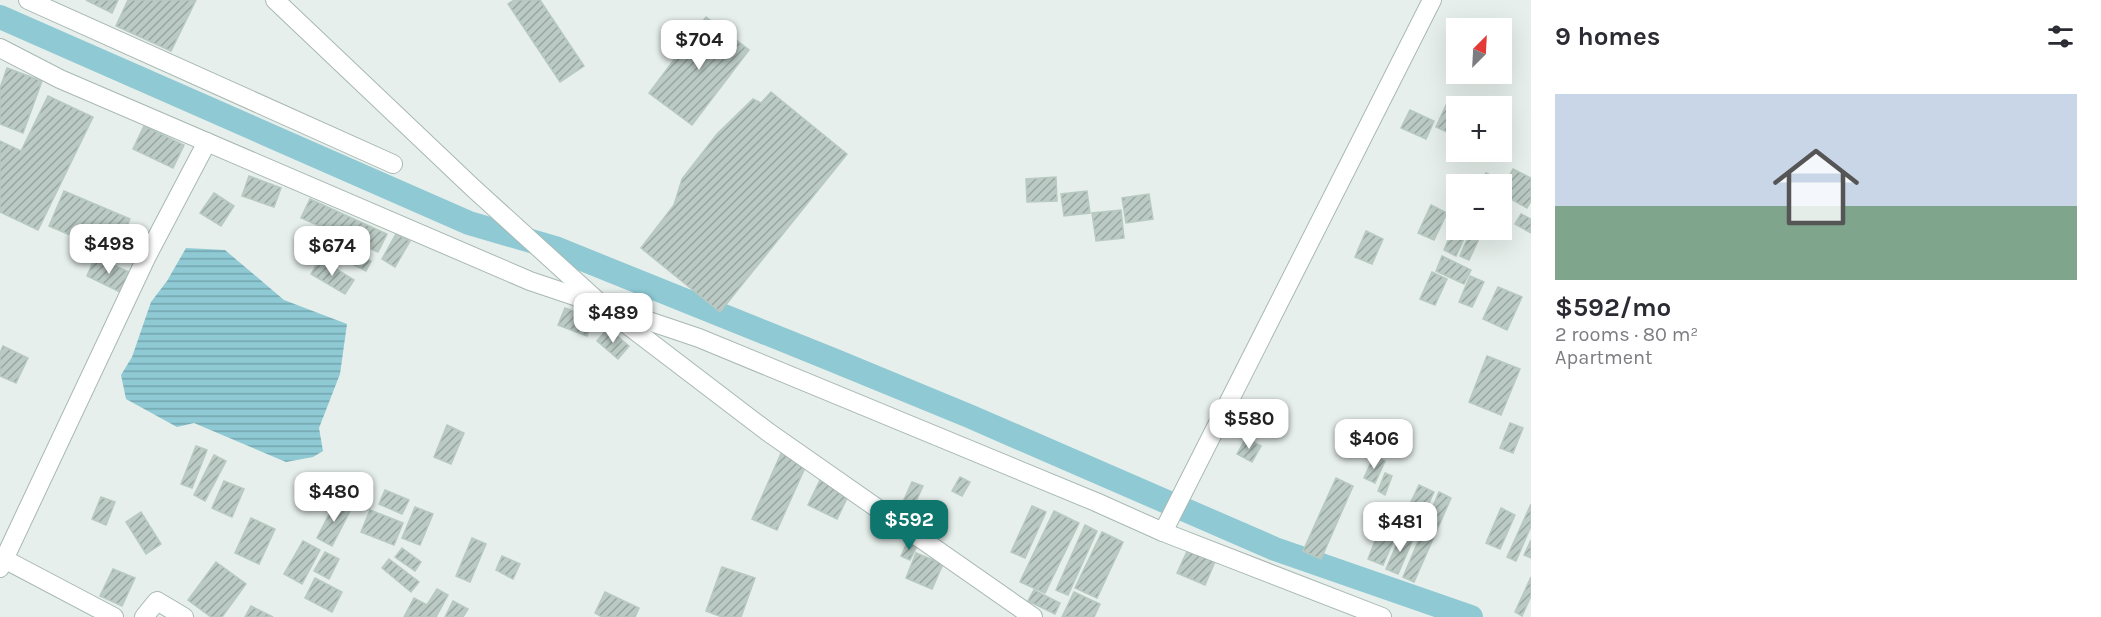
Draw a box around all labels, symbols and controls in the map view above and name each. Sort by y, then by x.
north arrow [1446,18,1512,84]
map controls [1446,18,1512,240]
pin: $704 [663,20,735,71]
icon: filters [2044,20,2077,53]
text: 9 homes [1555,21,1661,52]
text: $704 [675,28,723,51]
button: + [1446,96,1512,162]
icon: home [1762,133,1870,241]
button: − [1446,174,1512,240]
pin: $498 [73,224,145,275]
pin: $674 [296,226,368,277]
text: $498 [84,232,134,255]
text: $674 [308,234,356,257]
text: $592/mo [1555,292,1671,323]
pin: $489 [577,293,649,344]
text: $489 [588,301,638,324]
text: 2 rooms · 80 m² [1555,323,1698,346]
text: Apartment [1555,346,1653,369]
pin: $580 [1213,399,1285,450]
text: $580 [1224,407,1275,430]
pin: $406 [1338,419,1410,470]
text: $406 [1349,427,1399,450]
pin: $480 [298,472,370,523]
text: $480 [308,480,360,503]
pin: $592 [873,500,945,551]
pin: $481 [1364,502,1436,553]
text: $592 [884,508,934,531]
text: $481 [1377,510,1423,533]

